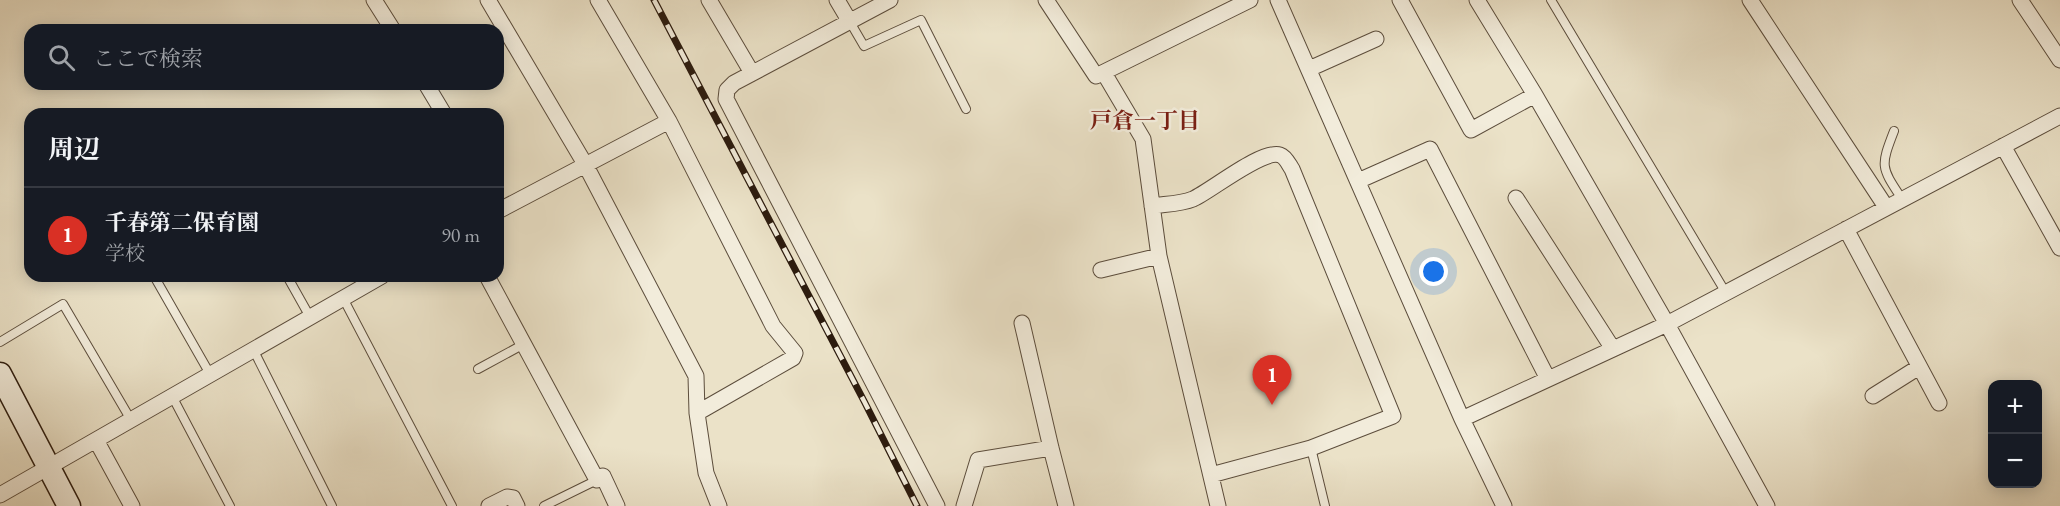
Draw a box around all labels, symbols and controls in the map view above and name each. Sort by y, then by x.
search box [24,24,504,90]
icon: search [45,41,78,74]
text: ここで検索 [93,44,203,73]
district label: 戸倉一丁目 [1090,106,1200,135]
text: 周辺 [48,132,100,166]
text: 千春第二保育園 [105,208,259,237]
text: 1 [62,222,73,248]
text: 90 m [441,222,480,248]
text: 学校 [105,240,145,266]
your location [1419,257,1448,286]
pin: 1 [1252,356,1292,405]
map controls [1988,380,2042,488]
button: + [1988,380,2042,434]
button: − [1988,434,2042,488]

